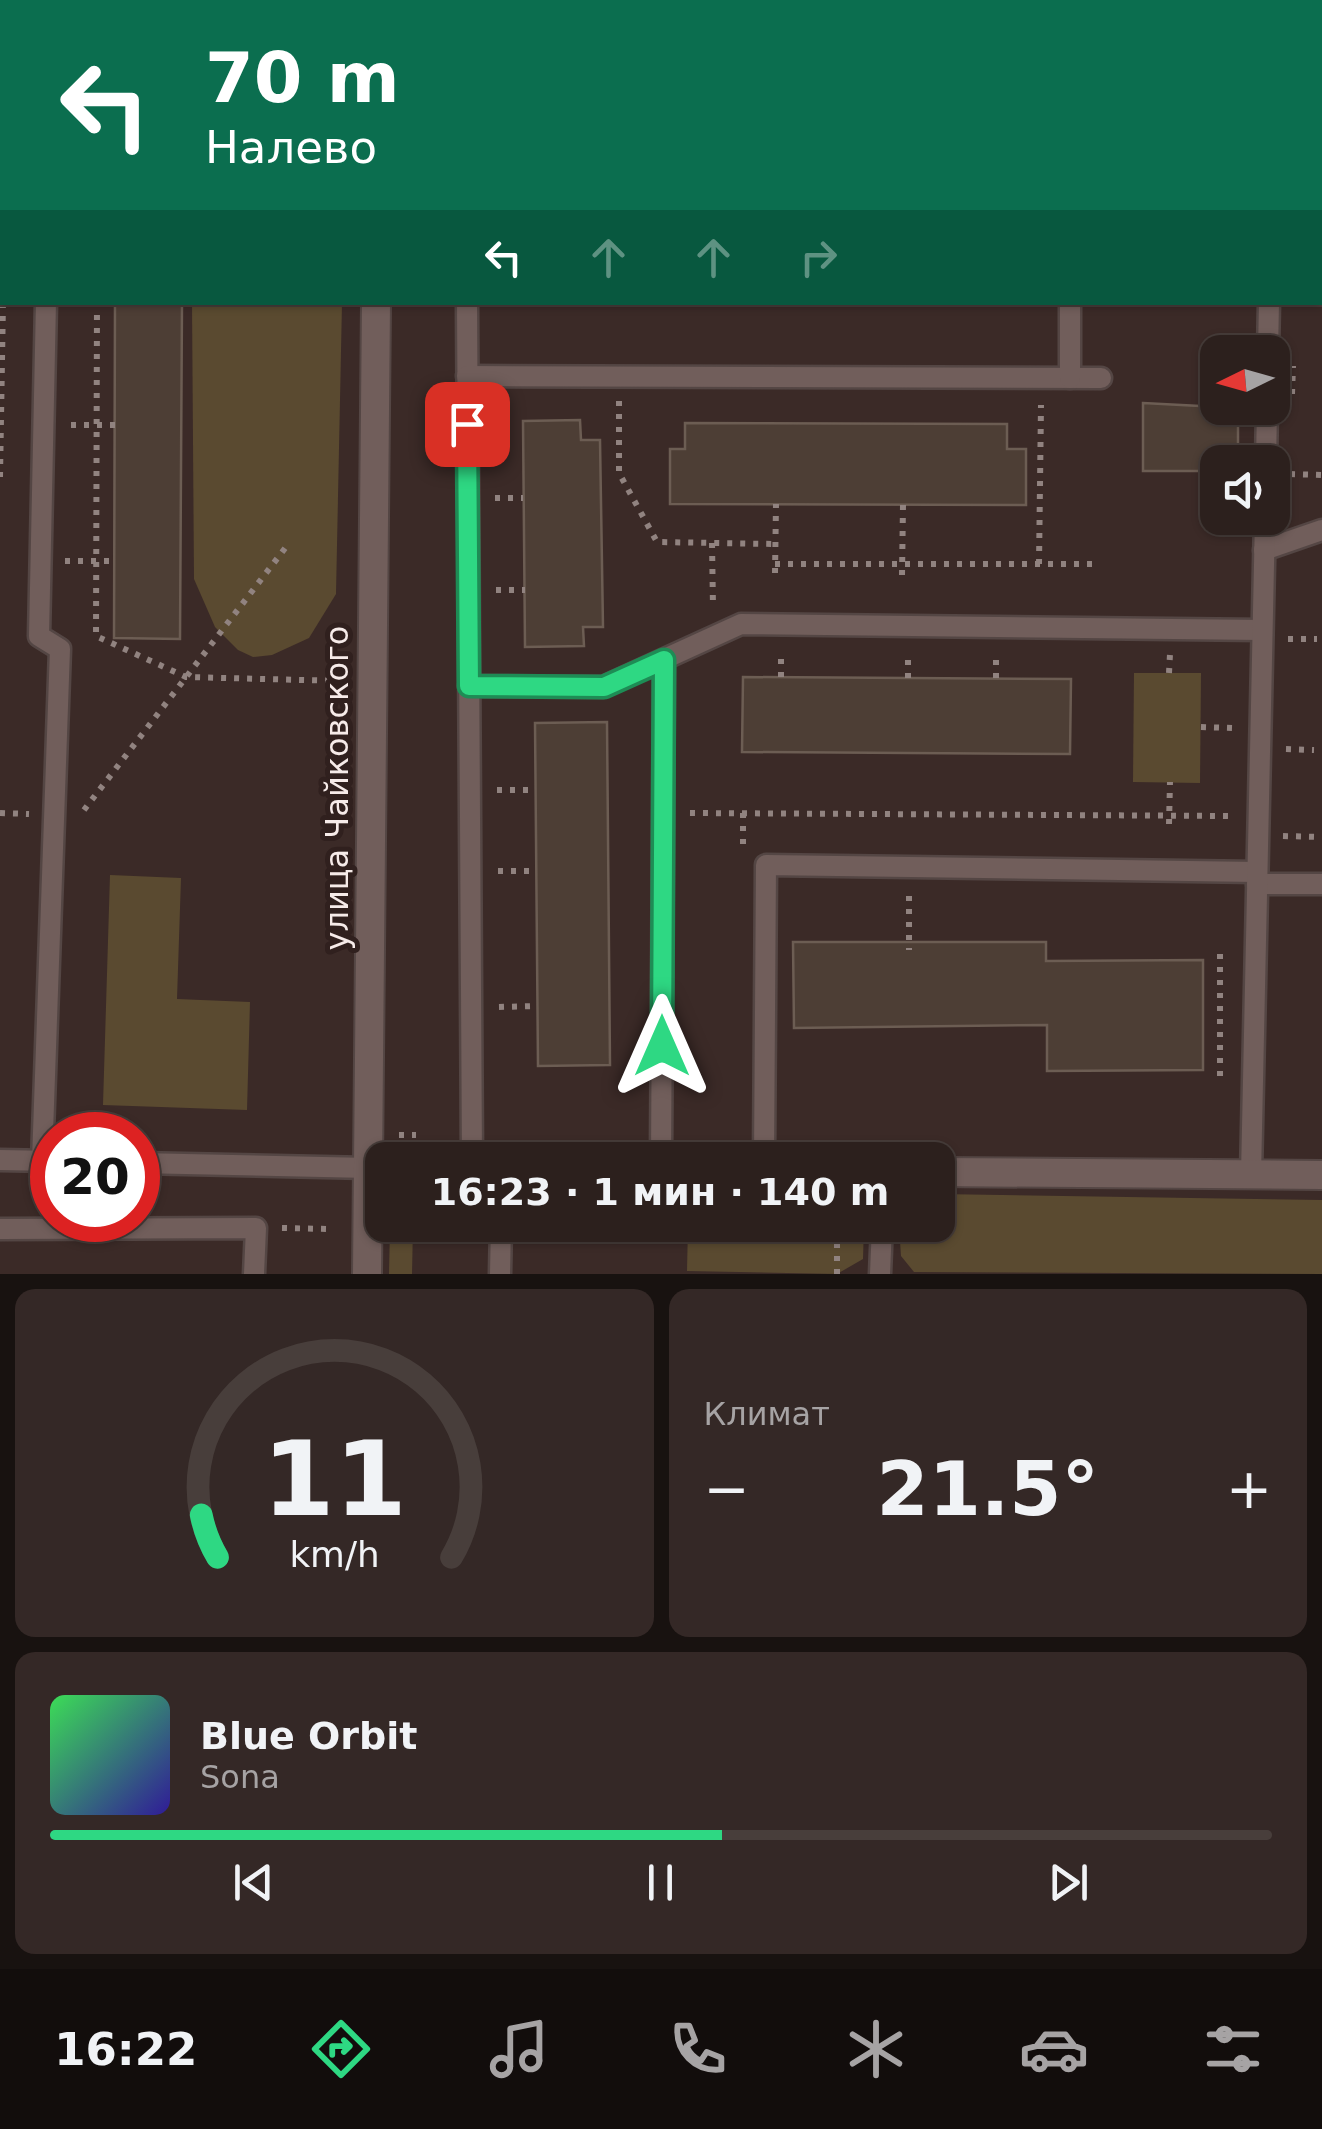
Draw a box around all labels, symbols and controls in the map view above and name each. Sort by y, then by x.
text: 70 m [205,37,400,119]
icon: left [40,40,170,170]
text: Налево [205,121,377,174]
icon: left [476,230,531,285]
icon: ahead [581,230,636,285]
icon: ahead [686,230,741,285]
icon: right [791,230,846,285]
north arrow [1200,335,1290,425]
map controls [1200,335,1290,535]
pin [425,382,510,467]
icon: arrive [440,397,495,452]
button: sound [1200,445,1290,535]
street label: улица Чайковского [318,626,356,950]
position arrow [610,994,714,1098]
speed limit sign: 20 [30,1112,160,1242]
text: 16:23 · 1 мин · 140 m [431,1170,889,1214]
text: Климат [704,1395,830,1433]
text: 11 [262,1418,407,1540]
text: 21.5° [876,1445,1099,1533]
text: − [704,1457,750,1521]
text: + [1226,1457,1272,1521]
text: km/h [289,1534,379,1575]
text: Blue Orbit [200,1714,417,1758]
text: Sona [200,1758,280,1796]
icon: previous [226,1855,281,1910]
icon: pause [633,1855,688,1910]
icon: next [1041,1855,1096,1910]
icon: directions [306,2014,376,2084]
icon: music [484,2014,554,2084]
icon: phone [663,2014,733,2084]
icon: climate [841,2014,911,2084]
icon: car [1019,2014,1089,2084]
icon: filters [1198,2014,1268,2084]
text: 16:22 [54,2023,197,2076]

